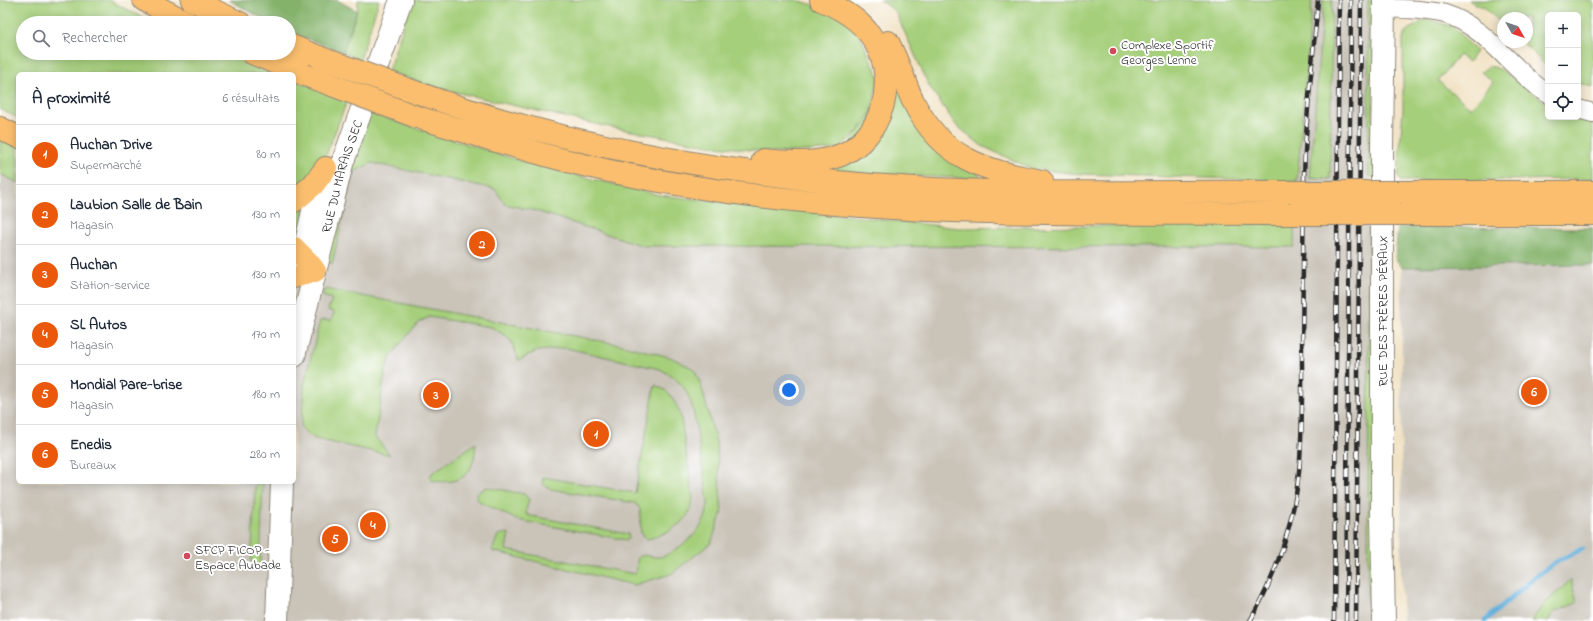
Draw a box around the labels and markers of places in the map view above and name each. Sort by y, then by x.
place label: Complexe Sportif Georges Lenne [1121,36,1214,71]
marker: Complexe Sportif Georges Lenne [1108,46,1118,56]
pin: 2 [469,229,495,259]
pin: 6 [1521,377,1547,407]
pin: 3 [423,380,449,410]
pin: 1 [583,419,609,449]
pin: 4 [360,510,386,540]
pin: 5 [322,524,348,554]
place label: SFCP FICOP - Espace Aubade [195,541,281,575]
marker: SFCP FICOP - Espace Aubade [182,551,192,561]

